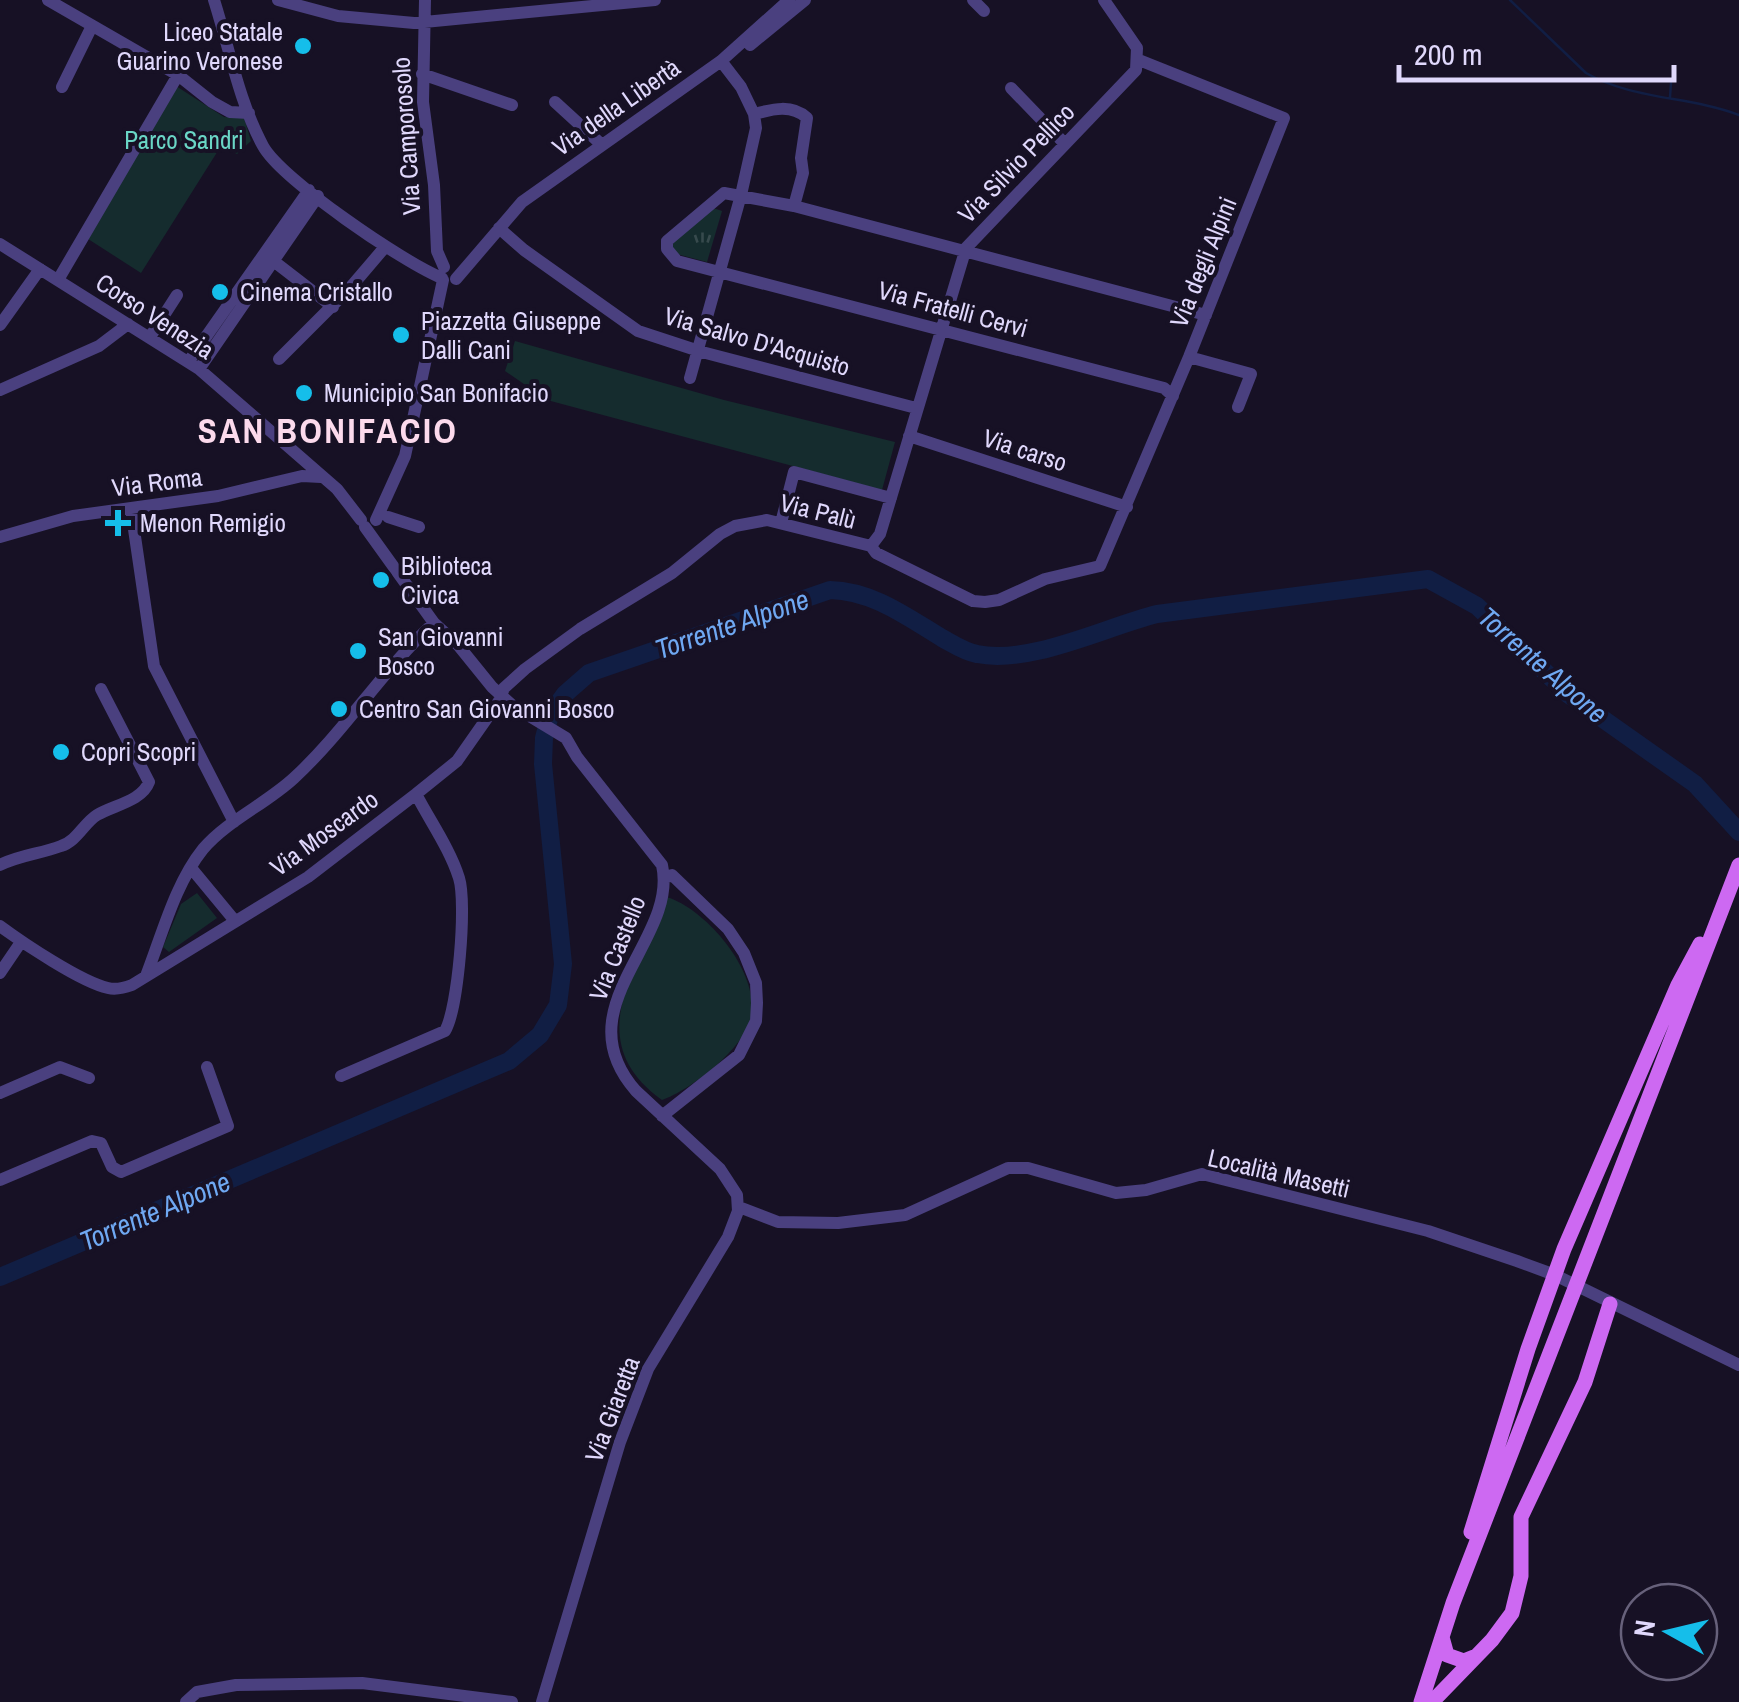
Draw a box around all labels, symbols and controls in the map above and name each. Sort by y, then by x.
place label: Liceo Statale Guarino Veronese [117,15,283,78]
scale bar [1399,20,1674,82]
text: 200 m [1414,34,1482,74]
marker: Liceo Statale Guarino Veronese [292,35,314,57]
street label: Via della Libertà [545,50,687,164]
street label: Via Camporosolo [384,56,428,216]
street label: Via Silvio Pellico [950,96,1082,230]
park label: Parco Sandri [124,123,244,157]
street label: Via degli Alpini [1161,192,1245,332]
street label: Corso Venezia [89,265,221,367]
street label: Via Fratelli Cervi [874,273,1032,345]
place label: Cinema Cristallo [240,275,393,309]
marker: Cinema Cristallo [209,281,231,303]
street label: Via Salvo D'Acquisto [660,298,854,384]
place label: Piazzetta Giuseppe Dalli Cani [421,304,601,367]
marker: Piazzetta Giuseppe Dalli Cani [390,324,412,346]
place label: Municipio San Bonifacio [324,376,549,410]
marker: Municipio San Bonifacio [293,382,315,404]
district label: SAN BONIFACIO [198,407,458,454]
street label: Via carso [979,421,1071,479]
street label: Via Roma [110,460,205,504]
street label: Via Palù [776,485,860,537]
place label: Menon Remigio [140,506,286,540]
marker: Menon Remigio [105,510,131,536]
place label: Biblioteca Civica [401,549,493,612]
marker: Biblioteca Civica [370,569,392,591]
water label: Torrente Alpone [650,580,814,668]
water label: Torrente Alpone [1470,598,1616,732]
place label: San Giovanni Bosco [378,620,503,683]
marker: San Giovanni Bosco [347,640,369,662]
place label: Centro San Giovanni Bosco [359,692,614,726]
marker: Centro San Giovanni Bosco [328,698,350,720]
place label: Copri Scopri [81,735,196,769]
marker: Copri Scopri [50,741,72,763]
street label: Via Moscardo [263,782,385,884]
street label: Via Castello [581,891,653,1005]
street label: Località Masetti [1205,1140,1353,1206]
water label: Torrente Alpone [74,1162,236,1260]
street label: Via Giaretta [576,1351,648,1467]
north arrow [1619,1582,1719,1682]
text: N [1624,1618,1664,1639]

